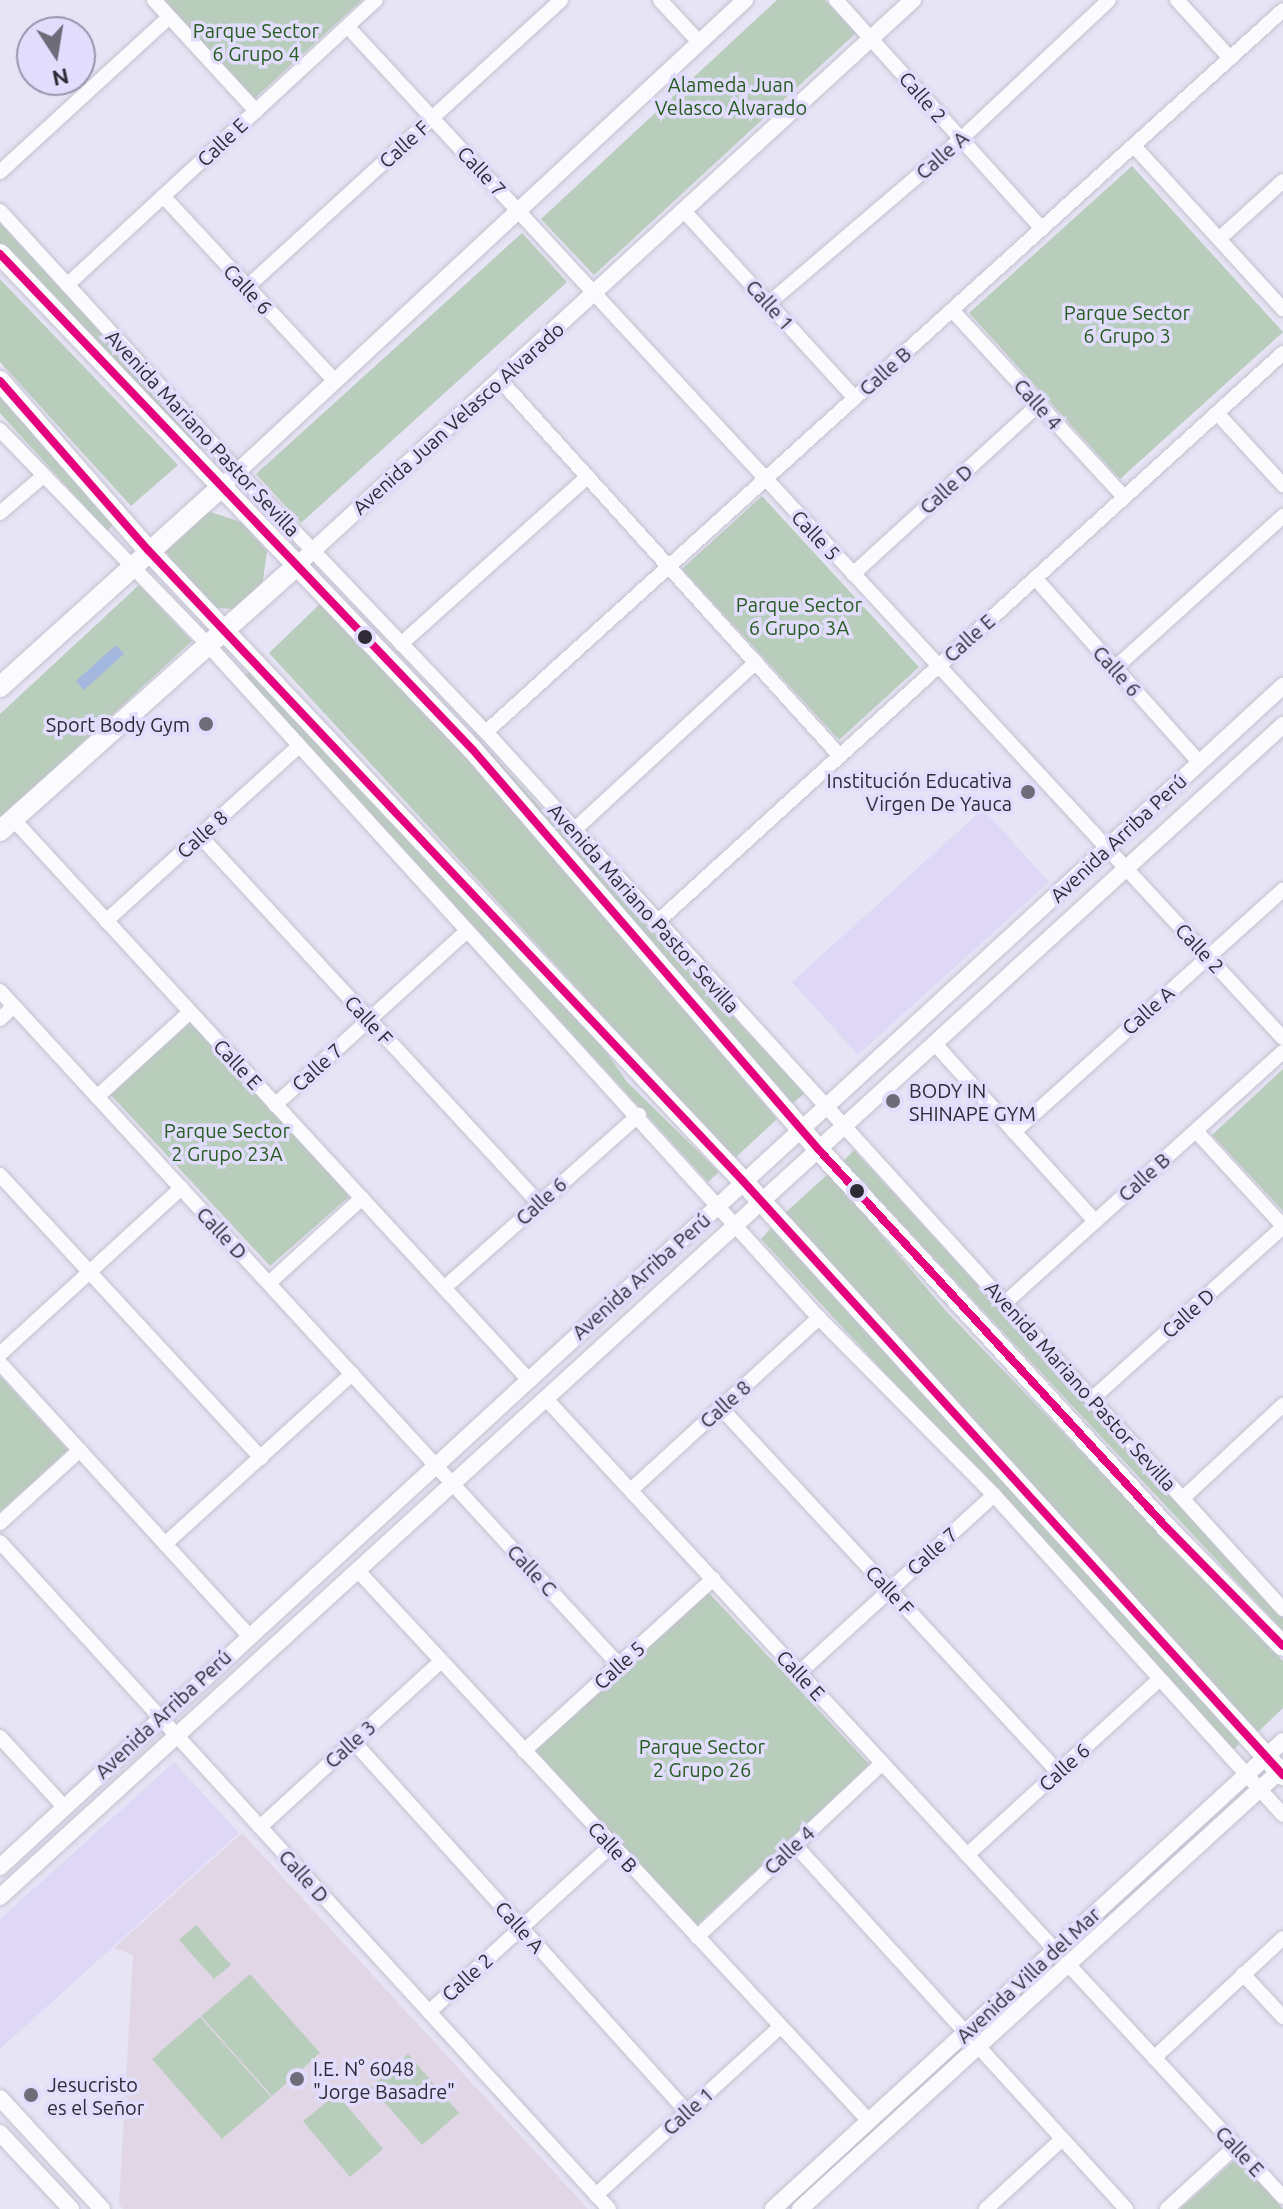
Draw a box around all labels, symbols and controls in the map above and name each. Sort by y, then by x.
north arrow [16,16,96,96]
park label: Parque Sector 6 Grupo 4 [193,18,319,65]
text: N [50,64,71,92]
street label: Calle 2 [894,67,952,127]
park label: Alameda Juan Velasco Alvarado [655,72,807,119]
street label: Calle E [192,113,252,171]
street label: Calle F [374,115,434,173]
street label: Calle A [911,126,973,184]
street label: Calle 7 [453,141,511,201]
street label: Calle 6 [219,259,277,319]
street label: Calle 1 [741,275,799,335]
park label: Parque Sector 6 Grupo 3 [1064,300,1190,347]
street label: Avenida Juan Velasco Alvarado [347,317,569,519]
street label: Avenida Mariano Pastor Sevilla [101,325,305,541]
street label: Calle B [854,342,916,400]
street label: Calle 4 [1009,374,1067,434]
street label: Calle D [915,459,977,519]
street label: Calle 5 [787,505,845,565]
park label: Parque Sector 6 Grupo 3A [736,593,862,640]
street label: Calle E [939,609,999,667]
unlabelled marker [357,629,373,645]
street label: Calle 6 [1088,641,1146,701]
place label: Sport Body Gym [46,712,190,736]
marker: Sport Body Gym [197,715,215,733]
place label: Institución Educativa Virgen De Yauca [827,768,1012,815]
street label: Avenida Arriba Perú [1045,769,1191,907]
marker: Institución Educativa Virgen De Yauca [1019,783,1037,801]
street label: Avenida Mariano Pastor Sevilla [543,798,745,1018]
street label: Calle 8 [172,805,232,863]
street label: Calle 2 [1171,918,1229,978]
street label: Calle A [1117,980,1179,1040]
street label: Calle F [340,990,398,1050]
street label: Calle E [209,1034,267,1094]
street label: Calle 7 [287,1038,347,1096]
place label: BODY IN SHINAPE GYM [909,1078,1036,1125]
marker: BODY IN SHINAPE GYM [884,1092,902,1110]
park label: Parque Sector 2 Grupo 23A [164,1118,290,1165]
street label: Calle B [1113,1148,1175,1206]
street label: Calle 6 [511,1172,571,1230]
unlabelled marker [849,1183,865,1199]
street label: Calle D [192,1202,252,1264]
street label: Avenida Arriba Perú [567,1208,715,1344]
street label: Avenida Mariano Pastor Sevilla [980,1276,1182,1496]
street label: Calle D [1157,1283,1219,1343]
street label: Calle 8 [695,1375,755,1433]
street label: Calle 7 [902,1522,962,1580]
street label: Calle C [502,1540,562,1600]
street label: Calle F [861,1560,919,1620]
street label: Calle 5 [589,1636,649,1694]
street label: Avenida Arriba Perú [90,1645,236,1783]
street label: Calle E [772,1645,830,1705]
street label: Calle 3 [320,1715,380,1773]
park label: Parque Sector 2 Grupo 26 [639,1734,765,1781]
street label: Calle 6 [1034,1738,1094,1796]
street label: Calle B [583,1816,643,1878]
street label: Calle 4 [759,1821,819,1879]
street label: Calle D [274,1845,334,1907]
street label: Calle A [490,1896,550,1958]
street label: Avenida Villa del Mar [951,1902,1105,2048]
street label: Calle 2 [437,1948,497,2006]
place label: I.E. N° 6048 "Jorge Basadre" [313,2056,455,2103]
marker: I.E. N° 6048 "Jorge Basadre" [288,2070,306,2088]
place label: Jesucristo es el Señor [47,2072,144,2119]
street label: Calle 1 [658,2082,718,2140]
marker: Jesucristo es el Señor [22,2086,40,2104]
street label: Calle E [1211,2121,1269,2181]

